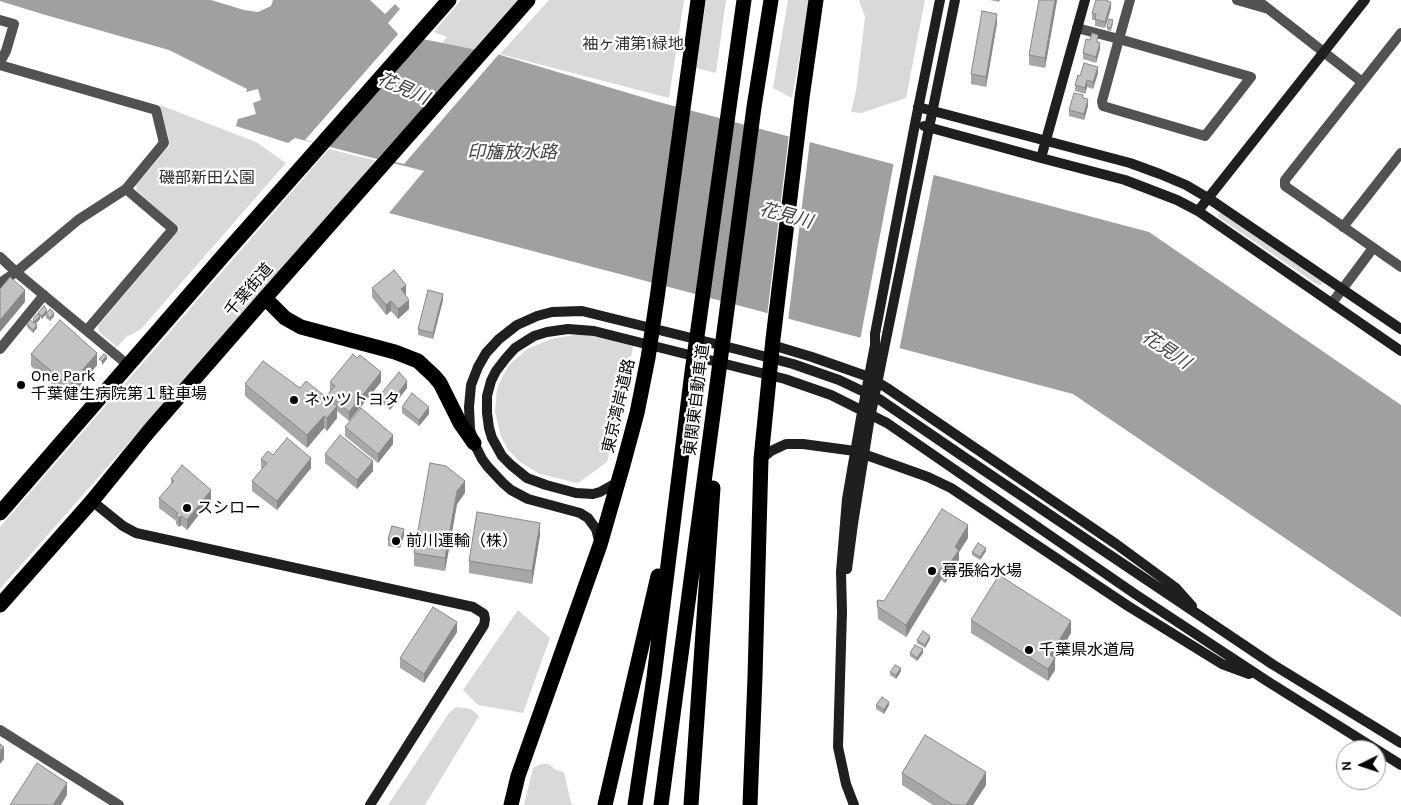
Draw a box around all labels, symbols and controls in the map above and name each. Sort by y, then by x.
park label: 袖ヶ浦第1緑地 [582,34,684,54]
water label: 花見川 [374,68,432,110]
water label: 印旛放水路 [467,142,557,164]
park label: 磯部新田公園 [159,168,255,188]
water label: 花見川 [757,199,815,233]
street label: 千葉街道 [221,260,277,320]
water label: 花見川 [1138,326,1194,374]
street label: 東関東自動車道 [681,343,713,457]
street label: 東京湾岸道路 [599,357,639,455]
place label: One Park 千葉健生病院第１駐車場 [31,366,207,404]
marker: One Park 千葉健生病院第１駐車場 [15,379,27,391]
place label: ネッツトヨタ [304,390,400,410]
marker: ネッツトヨタ [288,394,300,406]
place label: スシロー [197,498,261,518]
marker: スシロー [181,502,193,514]
place label: 前川運輸（株） [406,531,518,551]
marker: 前川運輸（株） [390,535,402,547]
place label: 幕張給水場 [942,561,1022,581]
marker: 幕張給水場 [926,565,938,577]
place label: 千葉県水道局 [1039,640,1135,660]
marker: 千葉県水道局 [1023,644,1035,656]
north arrow [1336,740,1386,790]
text: N [1338,760,1355,772]

